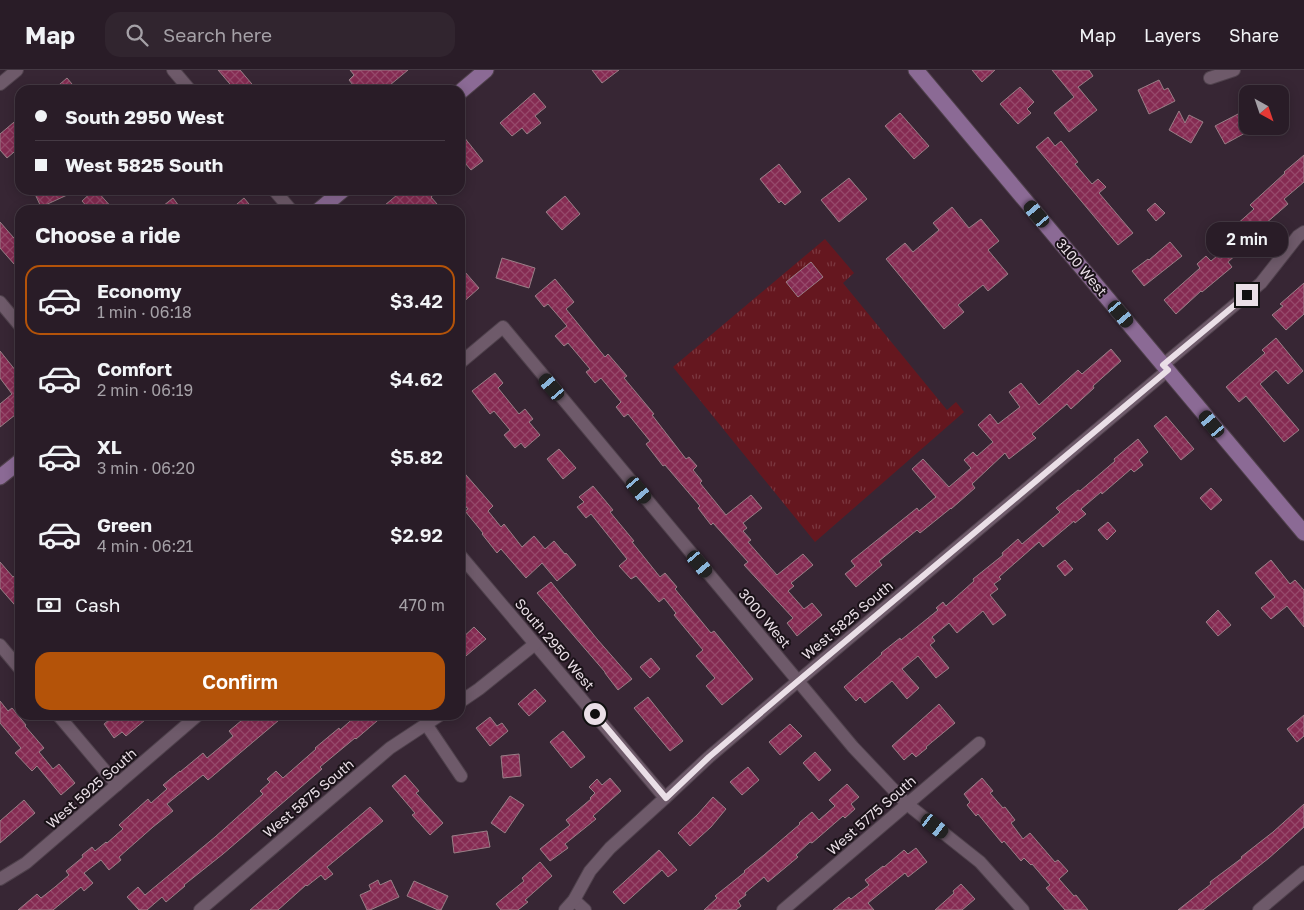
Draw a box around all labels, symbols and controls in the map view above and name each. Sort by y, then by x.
search box [105,12,455,57]
text: Map [25,20,75,49]
icon: search [123,21,151,49]
text: Search here [163,23,272,46]
text: Map [1079,24,1116,46]
text: Layers [1144,24,1201,46]
text: Share [1229,24,1279,46]
north arrow [1239,85,1289,135]
map controls [1239,85,1289,135]
text: South 2950 West [65,105,224,128]
text: West 5825 South [65,153,223,176]
car [1021,198,1052,230]
text: Choose a ride [35,221,181,248]
callout: 2 min [1206,222,1288,258]
text: 2 min [1226,229,1268,249]
street label: 3100 West [1053,235,1111,299]
icon: car [37,278,82,323]
text: Economy [97,279,182,302]
route end [1236,284,1258,306]
text: $3.42 [390,289,443,312]
car [1105,298,1136,330]
text: 1 min · 06:18 [97,302,192,322]
icon: car [37,356,82,401]
text: Comfort [97,357,172,380]
text: $4.62 [389,367,443,390]
car [536,371,567,403]
text: 2 min · 06:19 [97,380,193,400]
car [1196,408,1227,440]
icon: car [37,434,82,479]
text: XL [97,435,122,458]
text: $5.82 [390,445,443,468]
text: 3 min · 06:20 [97,458,195,478]
car [623,474,654,506]
icon: car [37,512,82,557]
text: Green [97,513,152,536]
text: $2.92 [390,523,443,546]
text: 4 min · 06:21 [97,536,193,556]
car [684,548,715,580]
street label: West 5825 South [798,577,896,663]
street label: 3000 West [735,585,795,651]
icon: cash [35,591,63,619]
text: Cash [75,593,120,616]
text: 470 m [399,595,445,615]
street label: South 2950 West [512,595,598,693]
button: Confirm [35,652,445,710]
route start [584,703,606,725]
street label: West 5925 South [42,744,140,832]
street label: West 5875 South [259,755,357,841]
street label: West 5775 South [823,772,919,858]
car [918,811,951,841]

